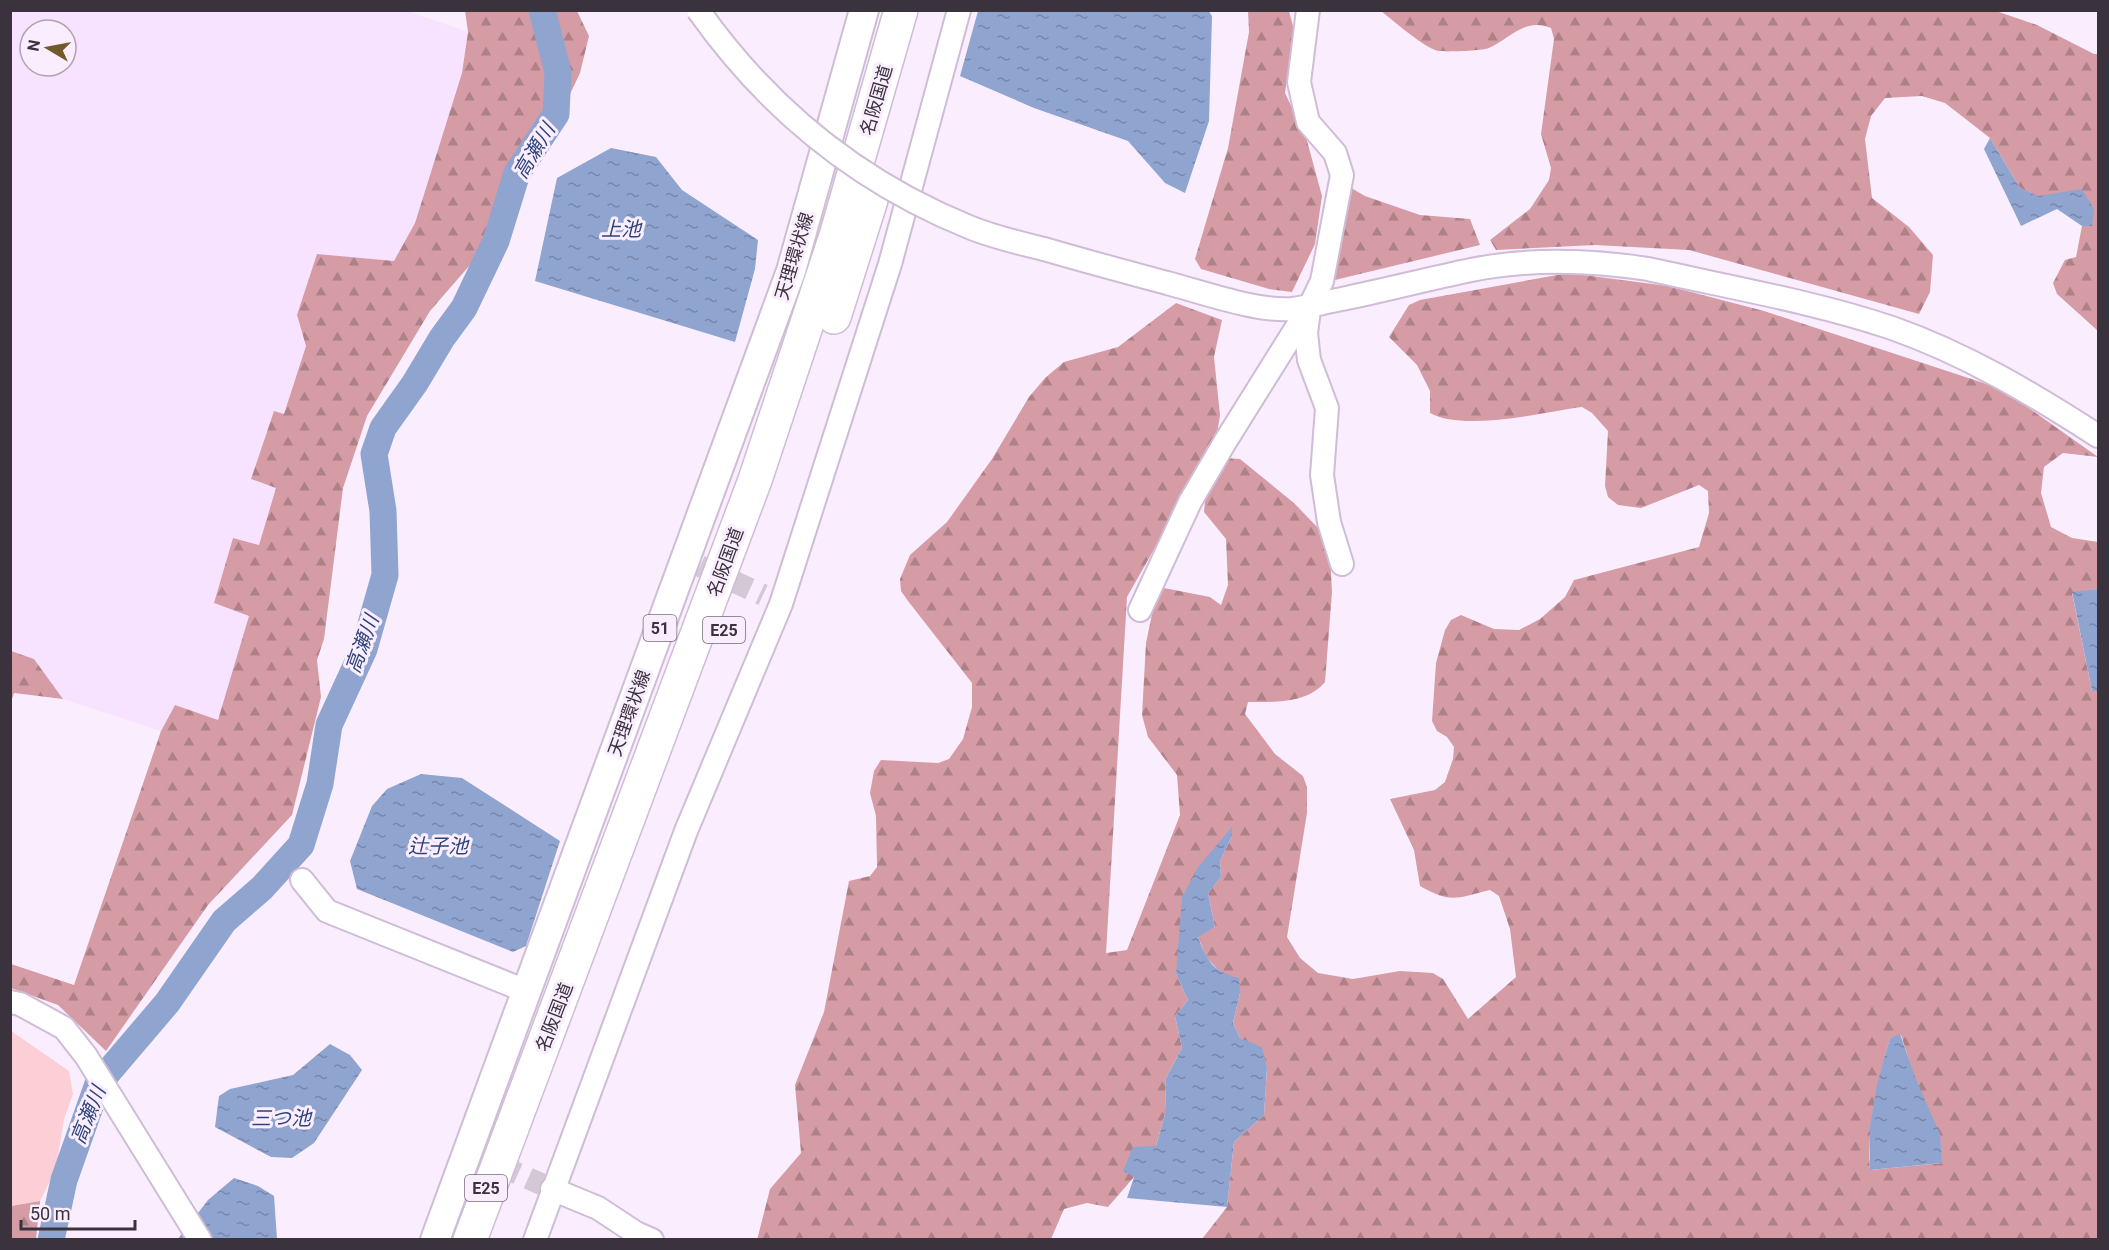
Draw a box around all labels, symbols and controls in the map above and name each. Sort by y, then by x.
north arrow [18,18,78,78]
text: N [23,38,44,53]
street label: 名阪国道 [856,63,896,137]
water label: 高瀬川 [508,117,561,183]
street label: 天理環状線 [771,210,817,302]
water label: 上池 [601,217,643,241]
street label: 名阪国道 [703,525,747,599]
water label: 高瀬川 [340,610,384,676]
road number: 51 [644,615,676,641]
road number: E25 [703,617,745,643]
street label: 天理環状線 [604,667,654,759]
water label: 辻子池 [408,834,470,858]
street label: 名阪国道 [531,980,577,1054]
water label: 高瀬川 [66,1081,111,1147]
water label: 三つ池 [251,1106,313,1130]
road number: E25 [465,1175,507,1201]
scale bar [21,1193,135,1231]
text: 50 m [30,1203,70,1224]

